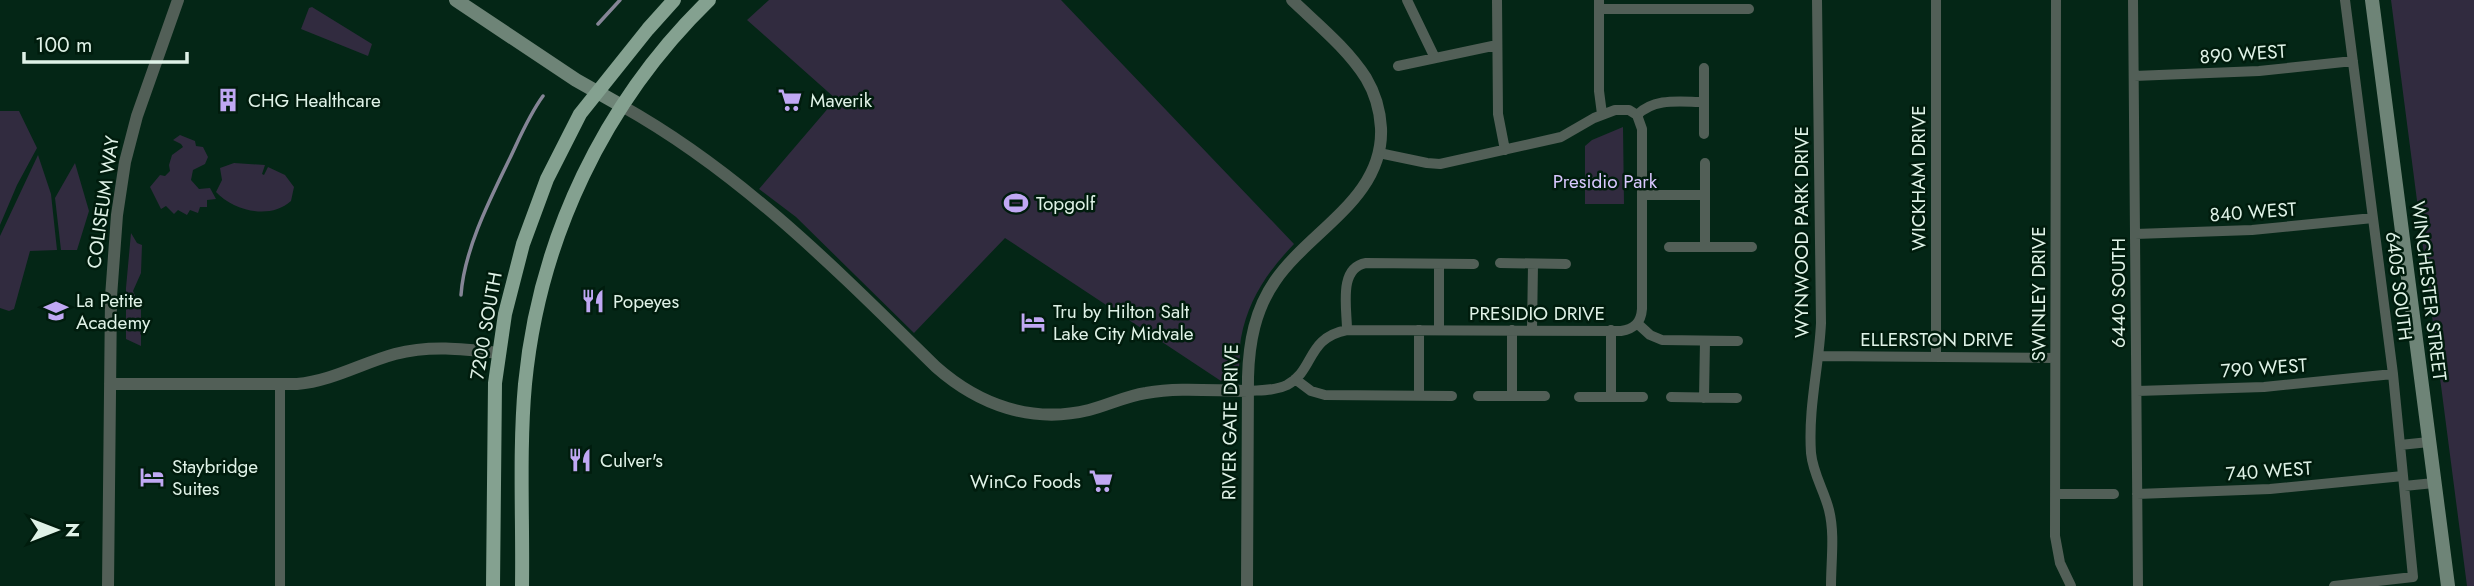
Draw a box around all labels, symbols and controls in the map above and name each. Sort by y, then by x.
scale bar [24,21,187,65]
text: 100 m [35,30,92,60]
street label: 890 WEST [2199,37,2287,70]
building icon: CHG Healthcare [214,86,242,114]
supermarket icon: Maverik [776,86,804,114]
place label: CHG Healthcare [248,87,381,114]
place label: Maverik [810,87,873,114]
street label: WICKHAM DRIVE [1905,105,1932,251]
street label: WYNWOOD PARK DRIVE [1788,126,1815,338]
street label: COLISEUM WAY [80,134,126,270]
park label: Presidio Park [1553,168,1658,195]
sports icon: Topgolf [1002,189,1030,217]
place label: Topgolf [1036,190,1096,217]
street label: 840 WEST [2209,195,2298,229]
street label: WINCHESTER STREET [2405,200,2453,383]
street label: SWINLEY DRIVE [2025,226,2052,362]
street label: 6405 SOUTH [2379,230,2419,342]
street label: 6440 SOUTH [2105,238,2132,348]
street label: 7200 SOUTH [463,270,509,382]
place label: La Petite Academy [76,287,151,336]
restaurant icon: Popeyes [579,287,607,315]
place label: Popeyes [613,288,679,315]
school or university icon: La Petite Academy [42,297,70,325]
place label: Tru by Hilton Salt Lake City Midvale [1053,298,1194,347]
street label: PRESIDIO DRIVE [1469,300,1605,327]
hotel icon: Tru by Hilton Salt Lake City Midvale [1019,308,1047,336]
street label: ELLERSTON DRIVE [1860,326,2014,353]
street label: RIVER GATE DRIVE [1215,344,1245,500]
street label: 790 WEST [2220,352,2308,384]
restaurant icon: Culver's [566,446,594,474]
place label: Culver's [600,447,663,474]
place label: Staybridge Suites [172,453,258,502]
street label: 740 WEST [2225,454,2313,487]
hotel icon: Staybridge Suites [138,463,166,491]
supermarket icon: WinCo Foods [1087,467,1115,495]
place label: WinCo Foods [970,468,1081,495]
north arrow [21,495,91,565]
text: N [59,522,86,538]

